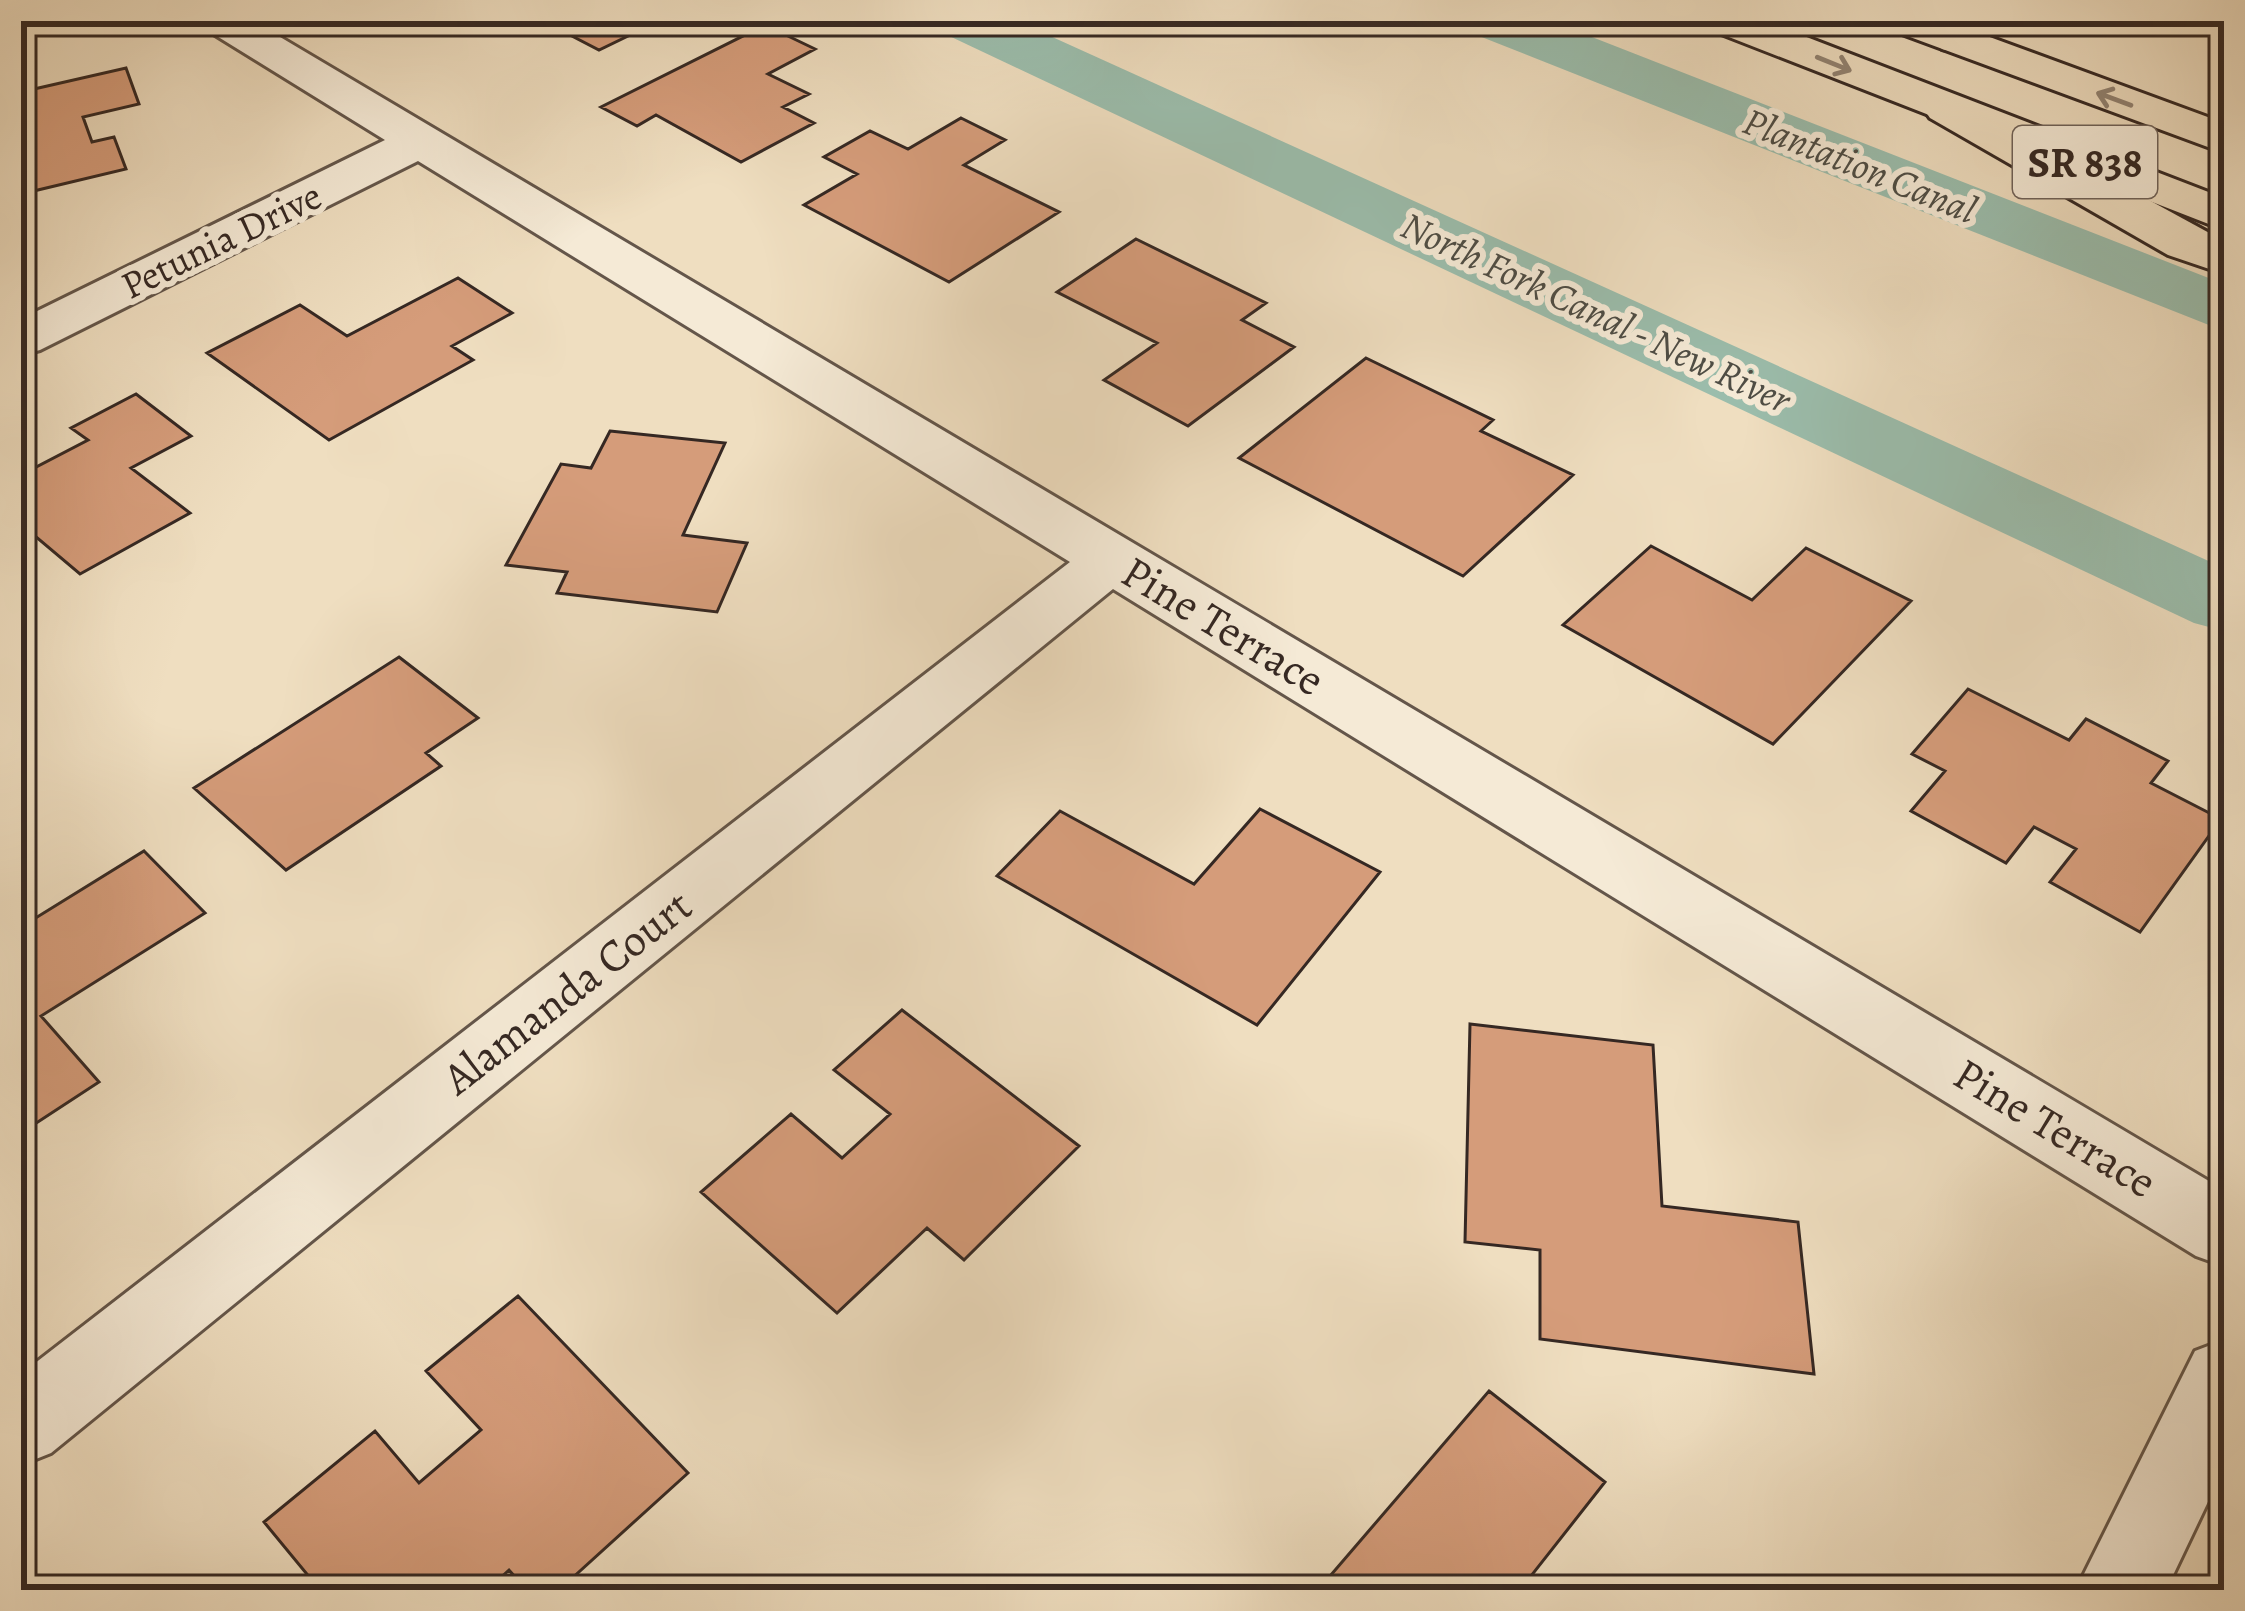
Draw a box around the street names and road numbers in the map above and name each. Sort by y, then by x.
road number: SR 838 [2013,126,2157,198]
street label: Petunia Drive [112,169,330,311]
street label: Pine Terrace [1110,541,1336,711]
street label: Alamanda Court [429,875,705,1110]
street label: Pine Terrace [1942,1043,2168,1213]

